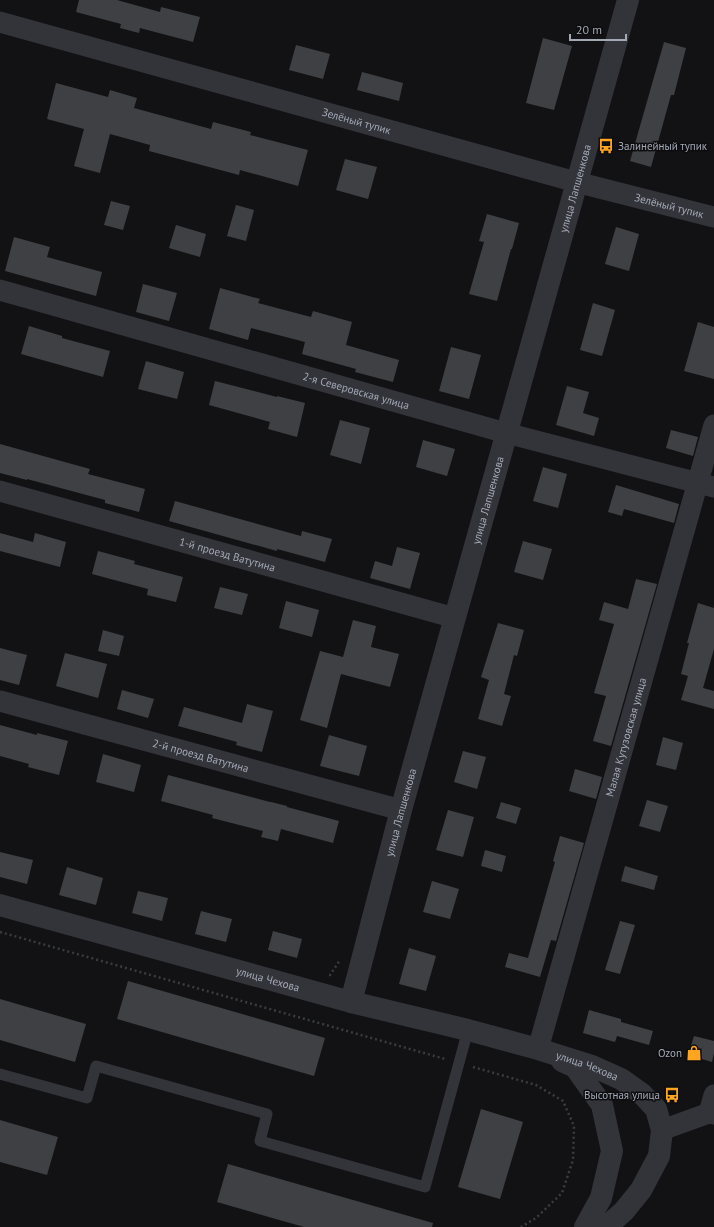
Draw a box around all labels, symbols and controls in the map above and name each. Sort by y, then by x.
scale bar [570,16,626,42]
text: 20 m [576,22,602,37]
street label: Зелёный тупик [320,105,393,137]
bus stop icon: Залинейный тупик [597,137,615,155]
place label: Залинейный тупик [618,139,708,153]
street label: улица Лапшенкова [556,143,594,234]
street label: Зелёный тупик [633,190,706,221]
street label: 2-я Северовская улица [301,369,411,412]
street label: улица Лапшенкова [469,455,507,546]
street label: 1-й проезд Ватутина [178,534,277,575]
street label: Малая Кутузовская улица [603,676,649,798]
street label: 2-й проезд Ватутина [151,736,250,775]
street label: улица Лапшенкова [382,767,419,858]
street label: улица Чехова [235,964,301,994]
shop icon: Ozon [685,1044,703,1062]
place label: Ozon [658,1046,682,1060]
street label: улица Чехова [554,1048,620,1084]
bus stop icon: Высотная улица [663,1086,681,1104]
place label: Высотная улица [584,1088,660,1102]

